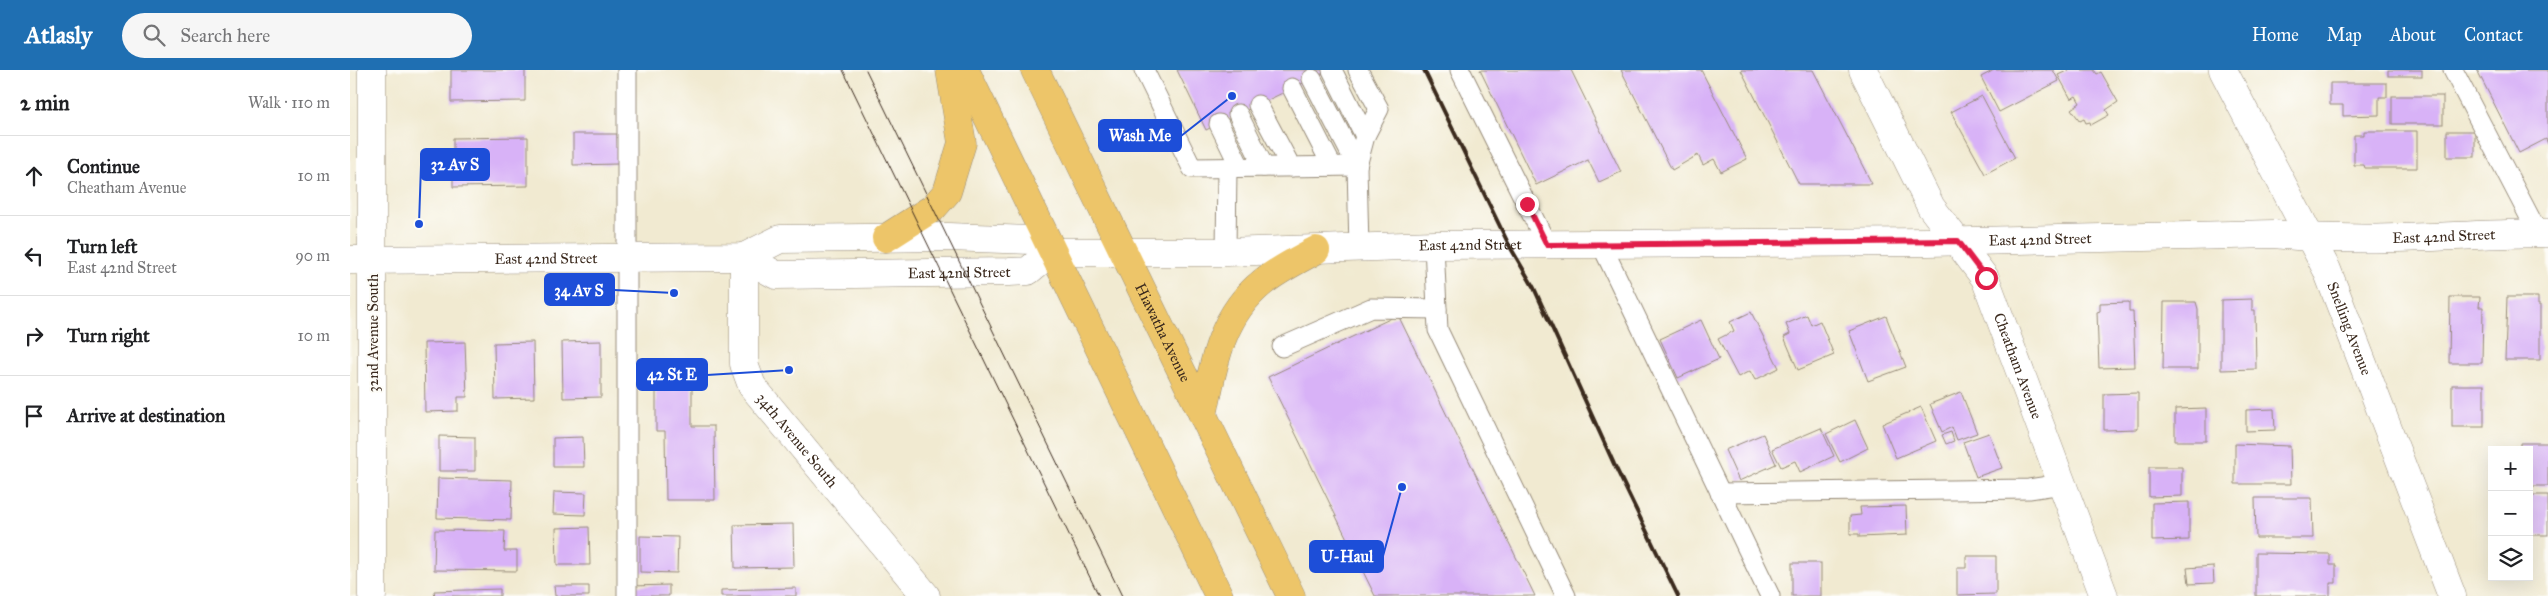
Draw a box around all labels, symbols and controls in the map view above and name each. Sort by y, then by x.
search box [122,13,472,58]
text: Atlasly [25,20,92,50]
icon: search [140,21,168,49]
text: Search here [180,24,270,47]
text: Home [2252,24,2299,46]
text: Map [2327,24,2362,46]
text: About [2390,24,2436,46]
text: Contact [2464,24,2523,46]
text: 2 min [20,90,70,116]
text: Walk · 110 m [248,93,330,112]
callout: Wash Me [1099,120,1181,151]
text: Wash Me [1109,126,1172,145]
callout: 32 Av S [421,149,489,180]
text: Continue [67,155,140,178]
text: 32 Av S [431,155,479,175]
icon: ahead [20,162,48,190]
text: 10 m [298,166,330,185]
text: Cheatham Avenue [67,178,186,197]
route end [1516,193,1539,216]
street label: East 42nd Street [2392,225,2497,247]
street label: East 42nd Street [1988,229,2093,250]
text: Turn left [67,235,137,258]
street label: East 42nd Street [1418,235,1523,255]
icon: left [20,242,48,270]
text: 90 m [295,246,330,265]
street label: East 42nd Street [494,249,598,268]
text: East 42nd Street [67,258,177,277]
street label: East 42nd Street [908,263,1012,282]
route start [1975,267,1998,290]
street label: 32nd Avenue South [364,273,382,392]
callout: 34 Av S [545,274,614,305]
street label: Snelling Avenue [2323,279,2375,378]
street label: Hiawatha Avenue [1131,280,1194,385]
text: 34 Av S [554,281,604,301]
street label: Cheatham Avenue [1990,310,2046,422]
icon: right [20,322,48,350]
text: Turn right [67,324,150,347]
text: 10 m [298,326,330,345]
callout: 42 St E [637,359,707,390]
text: 42 St E [647,365,698,385]
street label: 34th Avenue South [753,389,842,492]
icon: arrive [20,402,48,430]
text: Arrive at destination [67,404,225,427]
map controls [2488,446,2533,581]
button: + [2488,446,2533,491]
button: − [2488,491,2533,536]
button: layers [2488,536,2533,581]
callout: U-Haul [1310,541,1383,572]
text: U-Haul [1321,547,1374,566]

